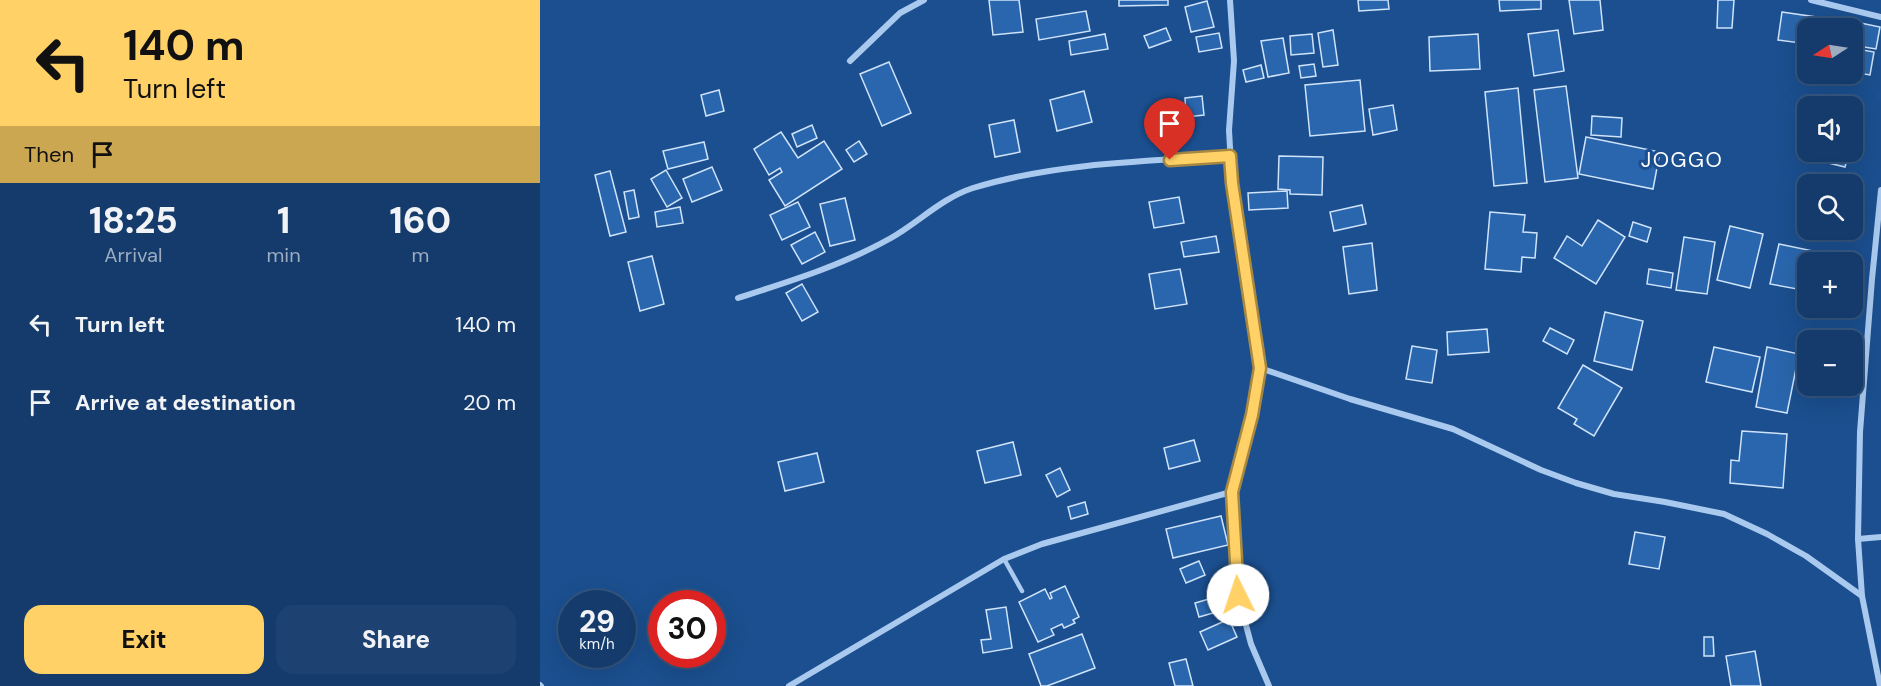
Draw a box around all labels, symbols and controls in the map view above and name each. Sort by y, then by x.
text: 140 m [123,18,245,73]
north arrow [1797,18,1863,84]
map controls [1797,18,1863,396]
icon: left [24,24,102,102]
text: Turn left [123,71,226,106]
button: sound [1797,96,1863,162]
pin [1144,98,1195,160]
icon: arrive [1153,107,1186,140]
icon: arrive [86,138,119,171]
text: Then [24,140,74,169]
district label: JOGGO [1641,146,1723,174]
button: search [1797,174,1863,240]
text: 18:25 [89,197,178,244]
text: 1 [277,197,290,244]
text: 160 [390,197,451,244]
text: Arrival [104,242,162,268]
text: min [267,242,301,268]
text: m [411,242,429,268]
button: + [1797,252,1863,318]
icon: left [24,308,57,341]
text: Turn left [75,310,165,339]
text: 140 m [455,310,516,339]
button: − [1797,330,1863,396]
icon: arrive [24,386,57,419]
text: Arrive at destination [75,388,296,417]
text: 20 m [463,388,516,417]
position arrow [1206,563,1270,627]
speed limit sign: 30 [648,590,726,668]
text: 29 [579,602,615,641]
button: Exit [24,605,264,674]
button: Share [276,605,516,674]
text: km/h [579,634,615,654]

